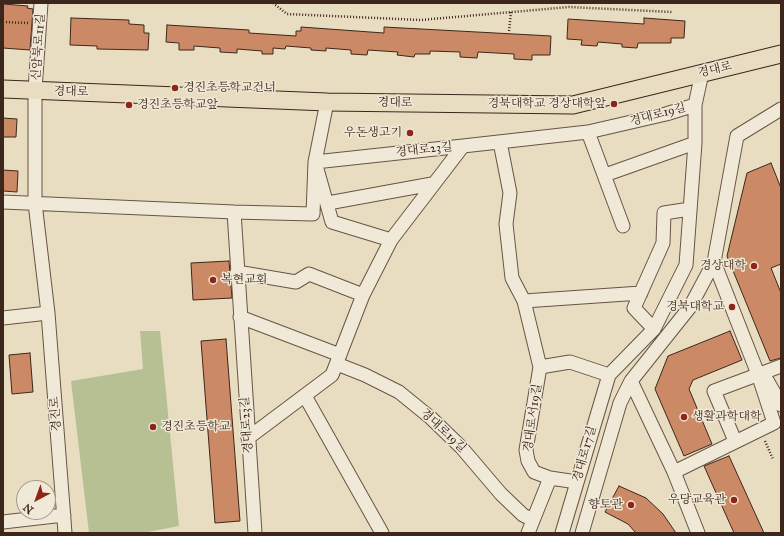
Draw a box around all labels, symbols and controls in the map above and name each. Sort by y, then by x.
street label: 신암북로11길 [29,13,49,81]
street label: 경대로 [696,59,734,81]
place label: 경진초등학교건너 [183,81,276,95]
marker: 경진초등학교건너 [170,83,180,93]
street label: 경대로 [53,84,89,100]
street label: 경대로 [377,95,413,111]
place label: 경북대학교 경상대학앞 [487,97,606,111]
place label: 경진초등학교앞 [137,98,218,112]
marker: 경북대학교 경상대학앞 [609,99,619,109]
marker: 경진초등학교앞 [124,100,134,110]
street label: 경대로19길 [628,101,688,129]
place label: 우돈생고기 [344,126,402,140]
marker: 우돈생고기 [405,128,415,138]
street label: 경대로23길 [395,140,453,160]
place label: 경상대학 [700,259,746,273]
marker: 경상대학 [749,261,759,271]
place label: 복현교회 [221,273,267,287]
marker: 복현교회 [208,275,218,285]
place label: 경북대학교 [666,300,724,314]
marker: 경북대학교 [727,302,737,312]
street label: 경대로서19길 [521,383,545,453]
street label: 경진로 [48,396,64,432]
street label: 경대로23길 [238,396,256,454]
street label: 경대로19길 [417,406,469,456]
place label: 생활과학대학 [692,410,762,424]
marker: 생활과학대학 [679,412,689,422]
place label: 경진초등학교 [161,420,231,434]
marker: 경진초등학교 [148,422,158,432]
street label: 경대로17길 [570,424,600,484]
north arrow [16,480,56,520]
place label: 우당교육관 [668,493,726,507]
marker: 우당교육관 [729,495,739,505]
place label: 향토관 [588,498,623,512]
marker: 향토관 [626,500,636,510]
text: N [21,501,36,517]

